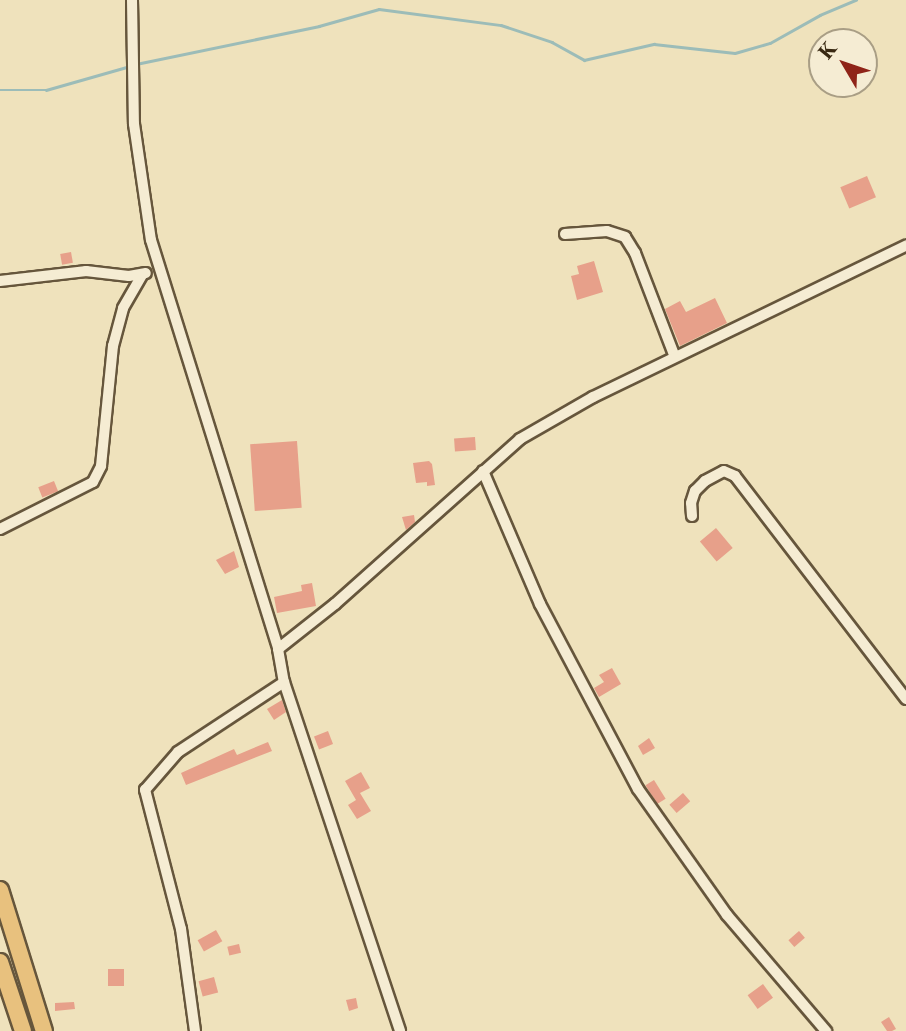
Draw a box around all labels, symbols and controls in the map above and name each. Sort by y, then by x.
north arrow [808,28,878,98]
text: K [814,38,842,64]

